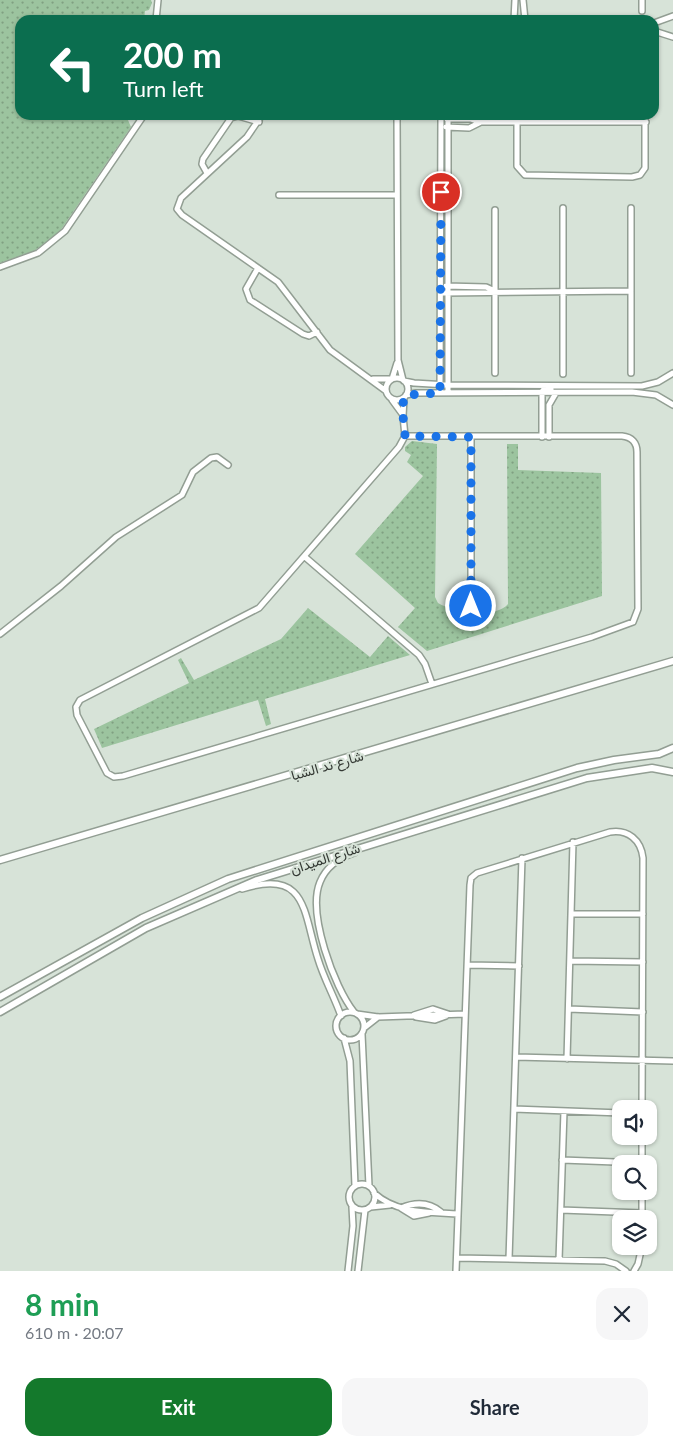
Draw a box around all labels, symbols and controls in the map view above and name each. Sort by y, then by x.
text: 200 m [123,33,222,75]
icon: left [40,35,105,100]
text: Turn left [123,75,204,102]
pin [420,171,462,213]
icon: arrive [427,178,455,206]
position arrow [444,579,496,631]
street label: شارع ند الشبا [289,747,366,786]
street label: شارع الميدان [288,839,363,880]
map controls [612,1100,657,1255]
button: sound [612,1100,657,1145]
button: search [612,1155,657,1200]
button: layers [612,1210,657,1255]
text: 8 min [25,1286,99,1322]
button: close [596,1288,648,1340]
text: 610 m · 20:07 [25,1323,124,1342]
button: Exit [25,1378,332,1436]
button: Share [342,1378,648,1436]

